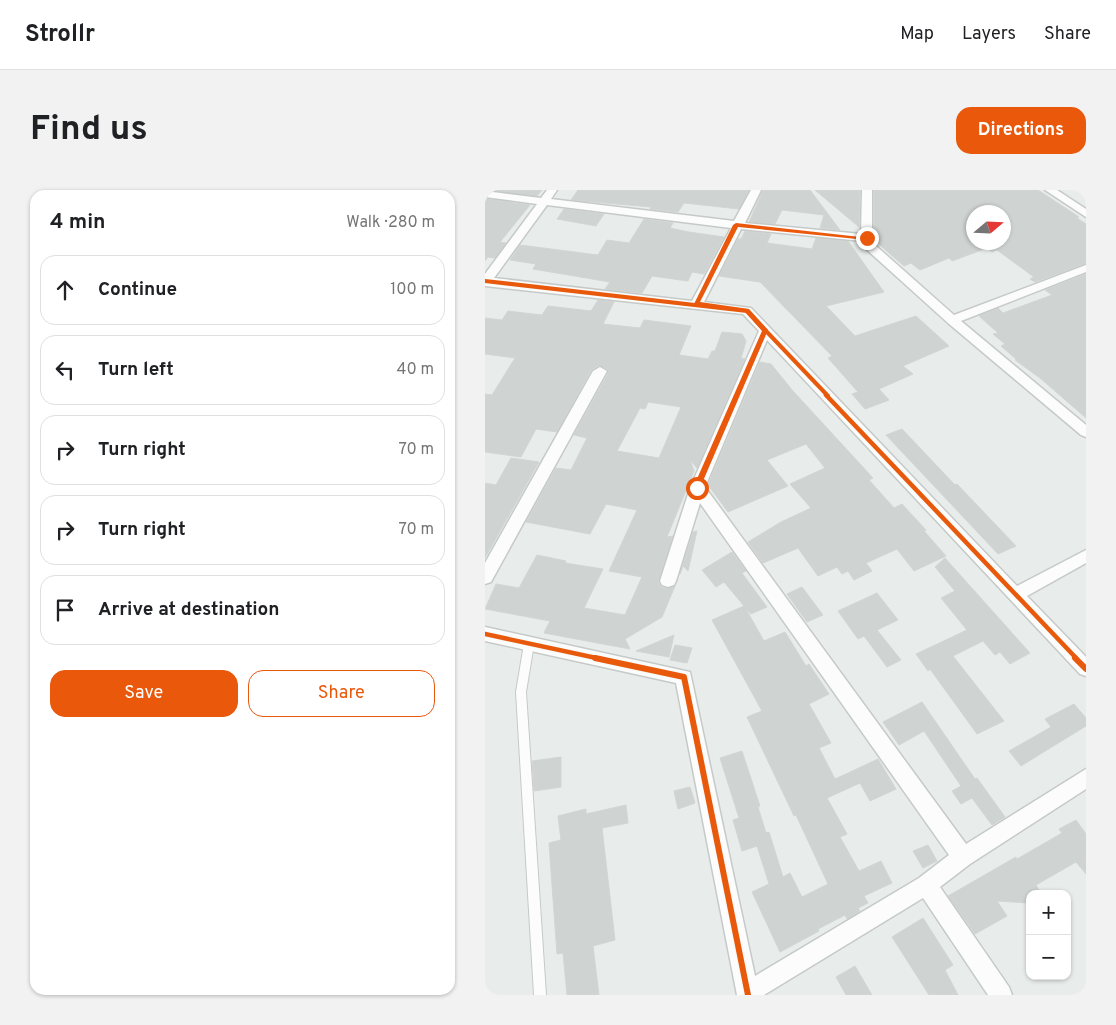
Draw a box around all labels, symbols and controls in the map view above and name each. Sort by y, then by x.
text: Strollr [25,20,95,50]
text: Map [900,23,934,46]
text: Layers [962,23,1016,46]
text: Share [1044,23,1091,46]
button: Directions [956,107,1086,154]
text: Find us [30,108,148,152]
north arrow [966,205,1011,250]
text: 4 min [50,209,106,236]
text: Walk · 280 m [346,213,435,233]
route end [856,227,879,250]
icon: ahead [51,276,79,304]
text: Continue [98,278,177,302]
text: 100 m [390,280,434,300]
icon: left [51,356,79,384]
text: Turn left [98,358,174,382]
text: 40 m [396,360,434,380]
icon: right [51,436,79,464]
text: Turn right [98,438,186,462]
text: 70 m [399,440,434,460]
route start [686,477,709,500]
icon: right [51,516,79,544]
text: Turn right [98,518,186,542]
text: 70 m [399,520,434,540]
icon: arrive [51,596,79,624]
text: Arrive at destination [98,598,279,622]
button: Save [50,670,238,717]
button: Share [248,670,435,717]
map controls [1026,890,1071,980]
button: + [1026,890,1071,935]
button: − [1026,935,1071,980]

